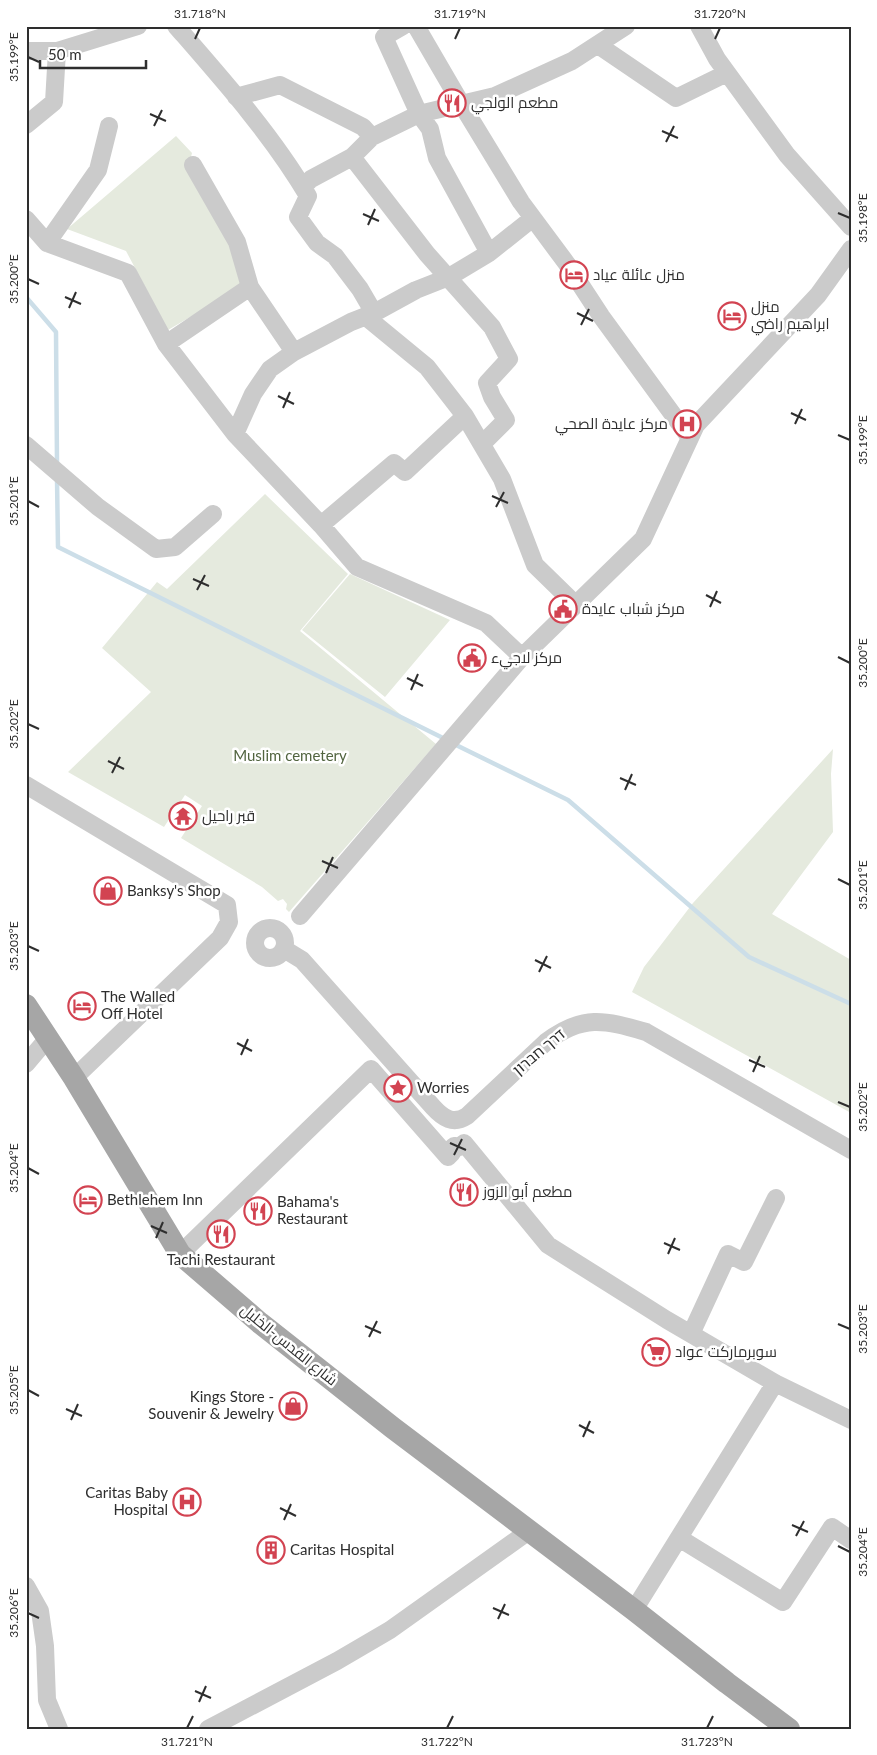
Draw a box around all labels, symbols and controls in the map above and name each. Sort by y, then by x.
text: 31.718°N [174,6,226,21]
text: 31.719°N [434,6,486,21]
text: 31.720°N [694,6,746,21]
text: 35.199°E [6,32,21,82]
scale bar [40,38,146,70]
text: 50 m [48,45,82,63]
restaurant icon: مطعم الولجي [437,88,467,118]
place label: مطعم الولجي [471,93,558,115]
text: 35.198°E [855,193,870,243]
text: 35.200°E [6,254,21,304]
hotel icon: منزل عائلة عياد [559,260,589,290]
place label: منزل عائلة عياد [593,265,685,284]
place label: منزل ابراهيم راضي [751,297,829,336]
hotel icon: منزل ابراهيم راضي [717,301,747,331]
hospital icon: مركز عايدة الصحي [672,409,702,439]
place label: مركز عايدة الصحي [555,414,668,436]
text: 35.199°E [855,415,870,465]
text: 35.201°E [6,476,21,526]
public building icon: مركز شباب عايدة [548,594,578,624]
place label: مركز شباب عايدة [582,599,685,618]
text: 35.200°E [855,638,870,688]
public building icon: مركز لاجيء [457,643,487,673]
place label: مركز لاجيء [491,648,562,670]
text: 35.202°E [6,699,21,749]
park label: Muslim cemetery [233,746,347,764]
temple icon: قبر راحيل [168,801,198,831]
place label: قبر راحيل [202,806,255,826]
text: 35.201°E [855,860,870,910]
shop icon: Banksy's Shop [93,876,123,906]
place label: Banksy's Shop [127,881,221,899]
text: 35.203°E [6,921,21,971]
place label: The Walled Off Hotel [101,987,175,1022]
hotel icon: The Walled Off Hotel [67,991,97,1021]
street label: דרך חברון [509,1024,568,1078]
place icon: Worries [383,1073,413,1103]
place label: Worries [417,1078,469,1096]
text: 35.202°E [855,1082,870,1132]
text: 35.204°E [6,1143,21,1193]
restaurant icon: مطعم أبو الزوز [449,1177,479,1207]
place label: مطعم أبو الزوز [482,1182,572,1202]
hotel icon: Bethlehem Inn [73,1185,103,1215]
place label: Bethlehem Inn [107,1190,203,1208]
place label: Bahama's Restaurant [277,1192,349,1227]
restaurant icon: Bahama's Restaurant [243,1196,273,1226]
restaurant icon: Tachi Restaurant [206,1219,236,1249]
place label: Tachi Restaurant [167,1250,276,1268]
street label: شارع القدس-الخليل [236,1300,342,1391]
text: 35.203°E [855,1304,870,1354]
supermarket icon: سوبرماركت عواد [641,1337,671,1367]
place label: سوبرماركت عواد [675,1342,777,1361]
text: 35.205°E [6,1365,21,1415]
place label: Kings Store - Souvenir & Jewelry [148,1387,274,1422]
shop icon: Kings Store - Souvenir & Jewelry [278,1391,308,1421]
place label: Caritas Baby Hospital [85,1483,168,1518]
hospital icon: Caritas Baby Hospital [172,1487,202,1517]
text: 35.204°E [855,1527,870,1577]
building icon: Caritas Hospital [256,1535,286,1565]
place label: Caritas Hospital [290,1540,394,1558]
text: 35.206°E [6,1588,21,1638]
text: 31.721°N [161,1734,213,1749]
text: 31.722°N [421,1734,473,1749]
text: 31.723°N [681,1734,733,1749]

